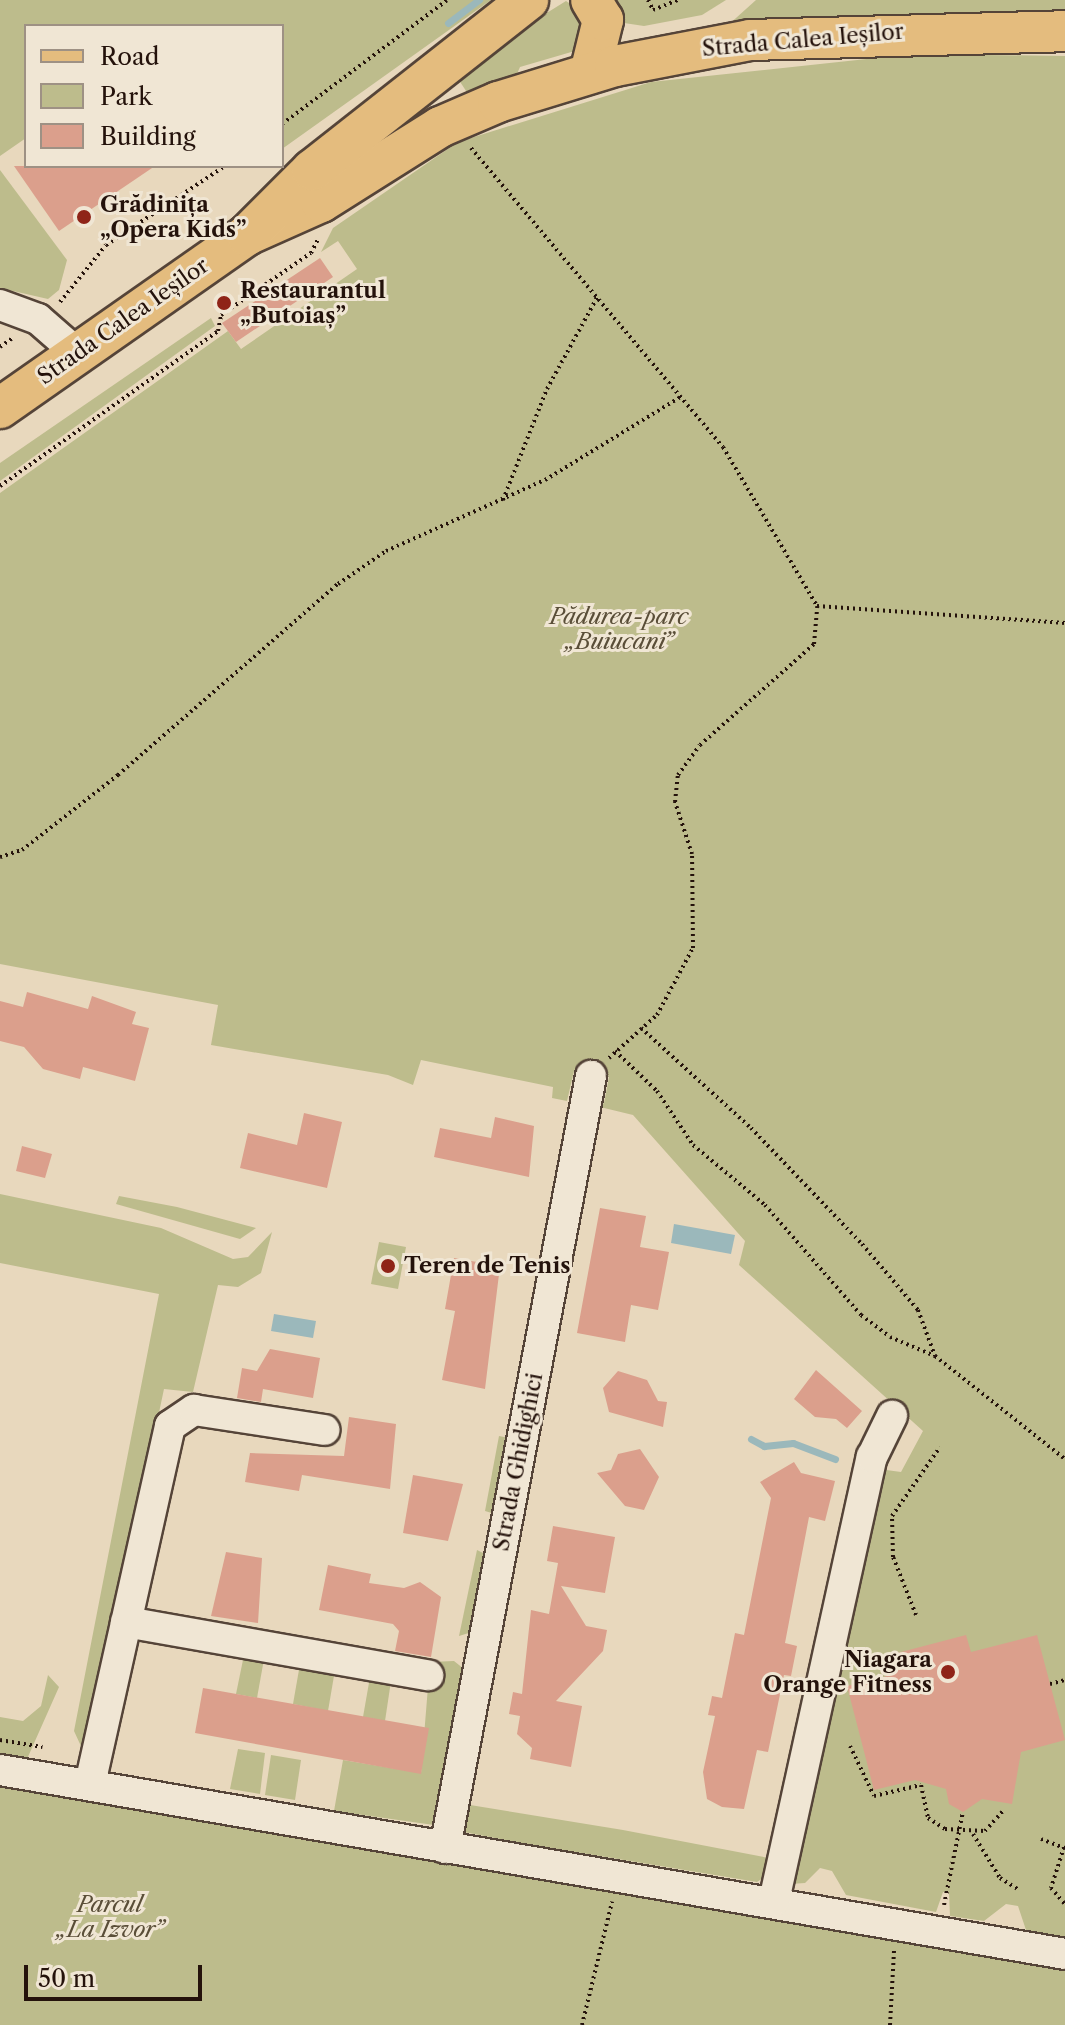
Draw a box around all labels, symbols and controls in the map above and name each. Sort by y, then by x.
street label: Strada Calea Ieșilor [701,18,905,62]
legend [24,24,284,168]
text: Road [100,42,159,71]
text: Park [100,82,152,111]
text: Building [100,122,196,151]
place label: Grădinița „Opera Kids” [100,191,247,242]
marker: Grădinița „Opera Kids” [75,208,93,226]
street label: Strada Calea Ieșilor [32,252,214,390]
place label: Restaurantul „Butoiaș” [240,277,386,328]
marker: Restaurantul „Butoiaș” [215,294,233,312]
park label: Pădurea-parc „Buiucani” [550,603,688,654]
place label: Teren de Tenis [404,1253,571,1279]
marker: Teren de Tenis [379,1257,397,1275]
street label: Strada Ghidighici [488,1371,548,1553]
place label: Niagara Orange Fitness [763,1646,932,1698]
marker: Niagara Orange Fitness [939,1663,957,1681]
park label: Parcul „La Izvor” [57,1891,163,1942]
scale bar [28,1949,206,1999]
text: 50 m [38,1964,95,1993]

